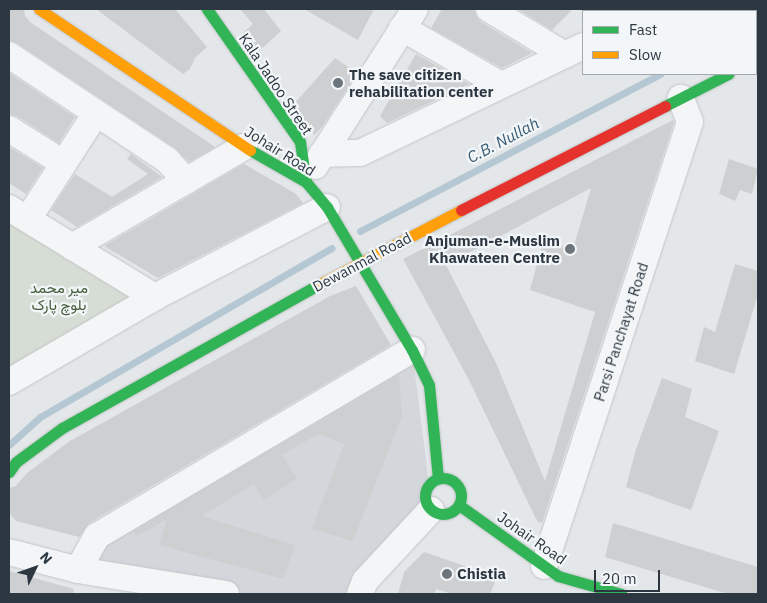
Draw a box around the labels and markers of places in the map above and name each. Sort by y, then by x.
place label: The save citizen rehabilitation center [349,65,494,100]
marker: The save citizen rehabilitation center [331,76,345,90]
place label: Anjuman-e-Muslim Khawateen Centre [425,231,560,266]
marker: Anjuman-e-Muslim Khawateen Centre [564,243,576,255]
place label: Chistia [457,565,506,583]
marker: Chistia [441,568,453,580]

